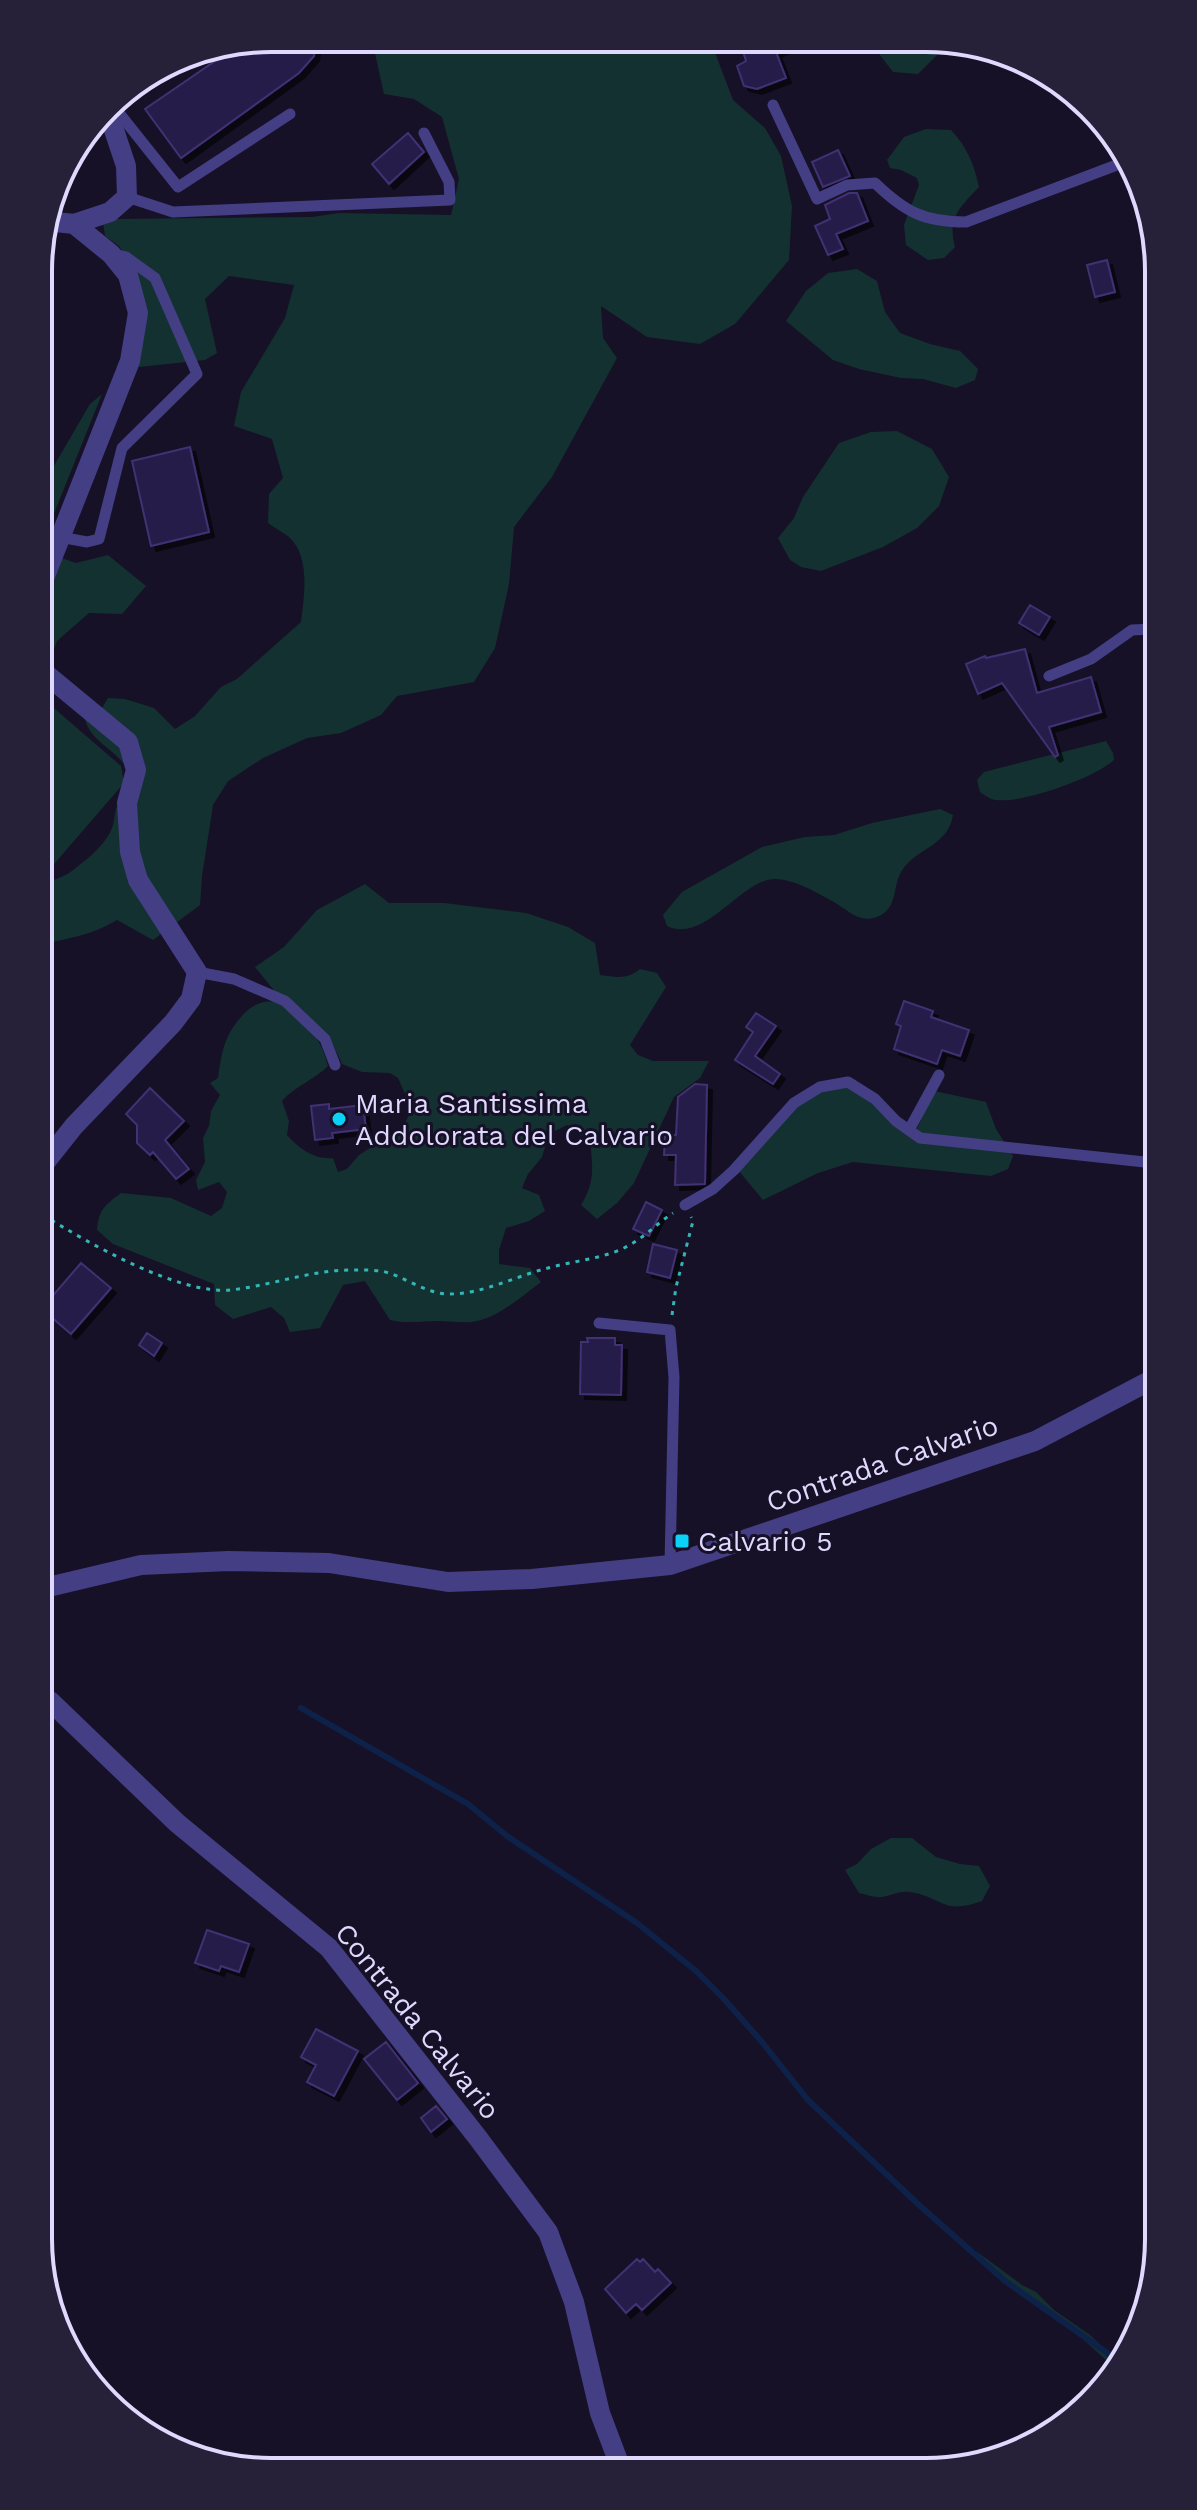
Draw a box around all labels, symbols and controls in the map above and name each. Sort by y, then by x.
place label: Maria Santissima Addolorata del Calvario [355,1087,673,1152]
marker: Maria Santissima Addolorata del Calvario [330,1110,348,1128]
street label: Contrada Calvario [762,1408,1002,1519]
place label: Calvario 5 [698,1525,833,1558]
marker: Calvario 5 [673,1532,691,1550]
street label: Contrada Calvario [328,1917,507,2126]

